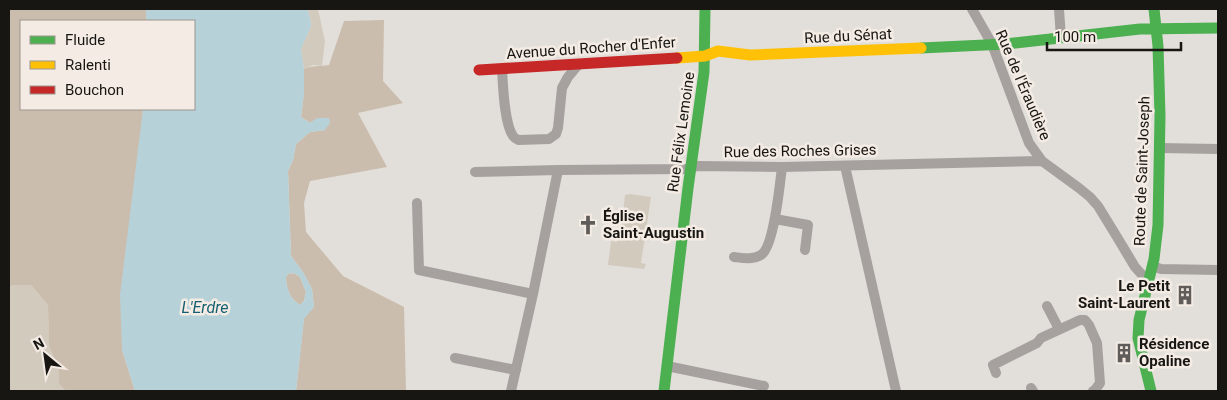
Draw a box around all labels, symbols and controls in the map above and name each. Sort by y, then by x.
legend [20,20,195,110]
scale bar [1047,20,1181,52]
street label: Rue du Sénat [804,25,892,47]
street label: Rue de l'Éraudière [992,27,1054,143]
text: 100 m [1054,28,1096,46]
text: Fluide [65,31,105,49]
street label: Avenue du Rocher d'Enfer [506,33,676,63]
text: Ralenti [65,56,111,74]
street label: Rue Félix Lemoine [664,71,698,193]
text: Bouchon [65,81,124,99]
street label: Route de Saint-Joseph [1130,96,1154,246]
street label: Rue des Roches Grises [723,141,877,161]
place label: Église Saint-Augustin [603,207,704,242]
church icon: Église Saint-Augustin [577,214,599,236]
place label: Le Petit Saint-Laurent [1078,277,1170,312]
building icon: Le Petit Saint-Laurent [1174,284,1196,306]
water label: L'Erdre [181,298,229,317]
north arrow [20,330,70,380]
text: N [30,334,47,353]
place label: Résidence Opaline [1139,335,1209,370]
building icon: Résidence Opaline [1113,342,1135,364]

